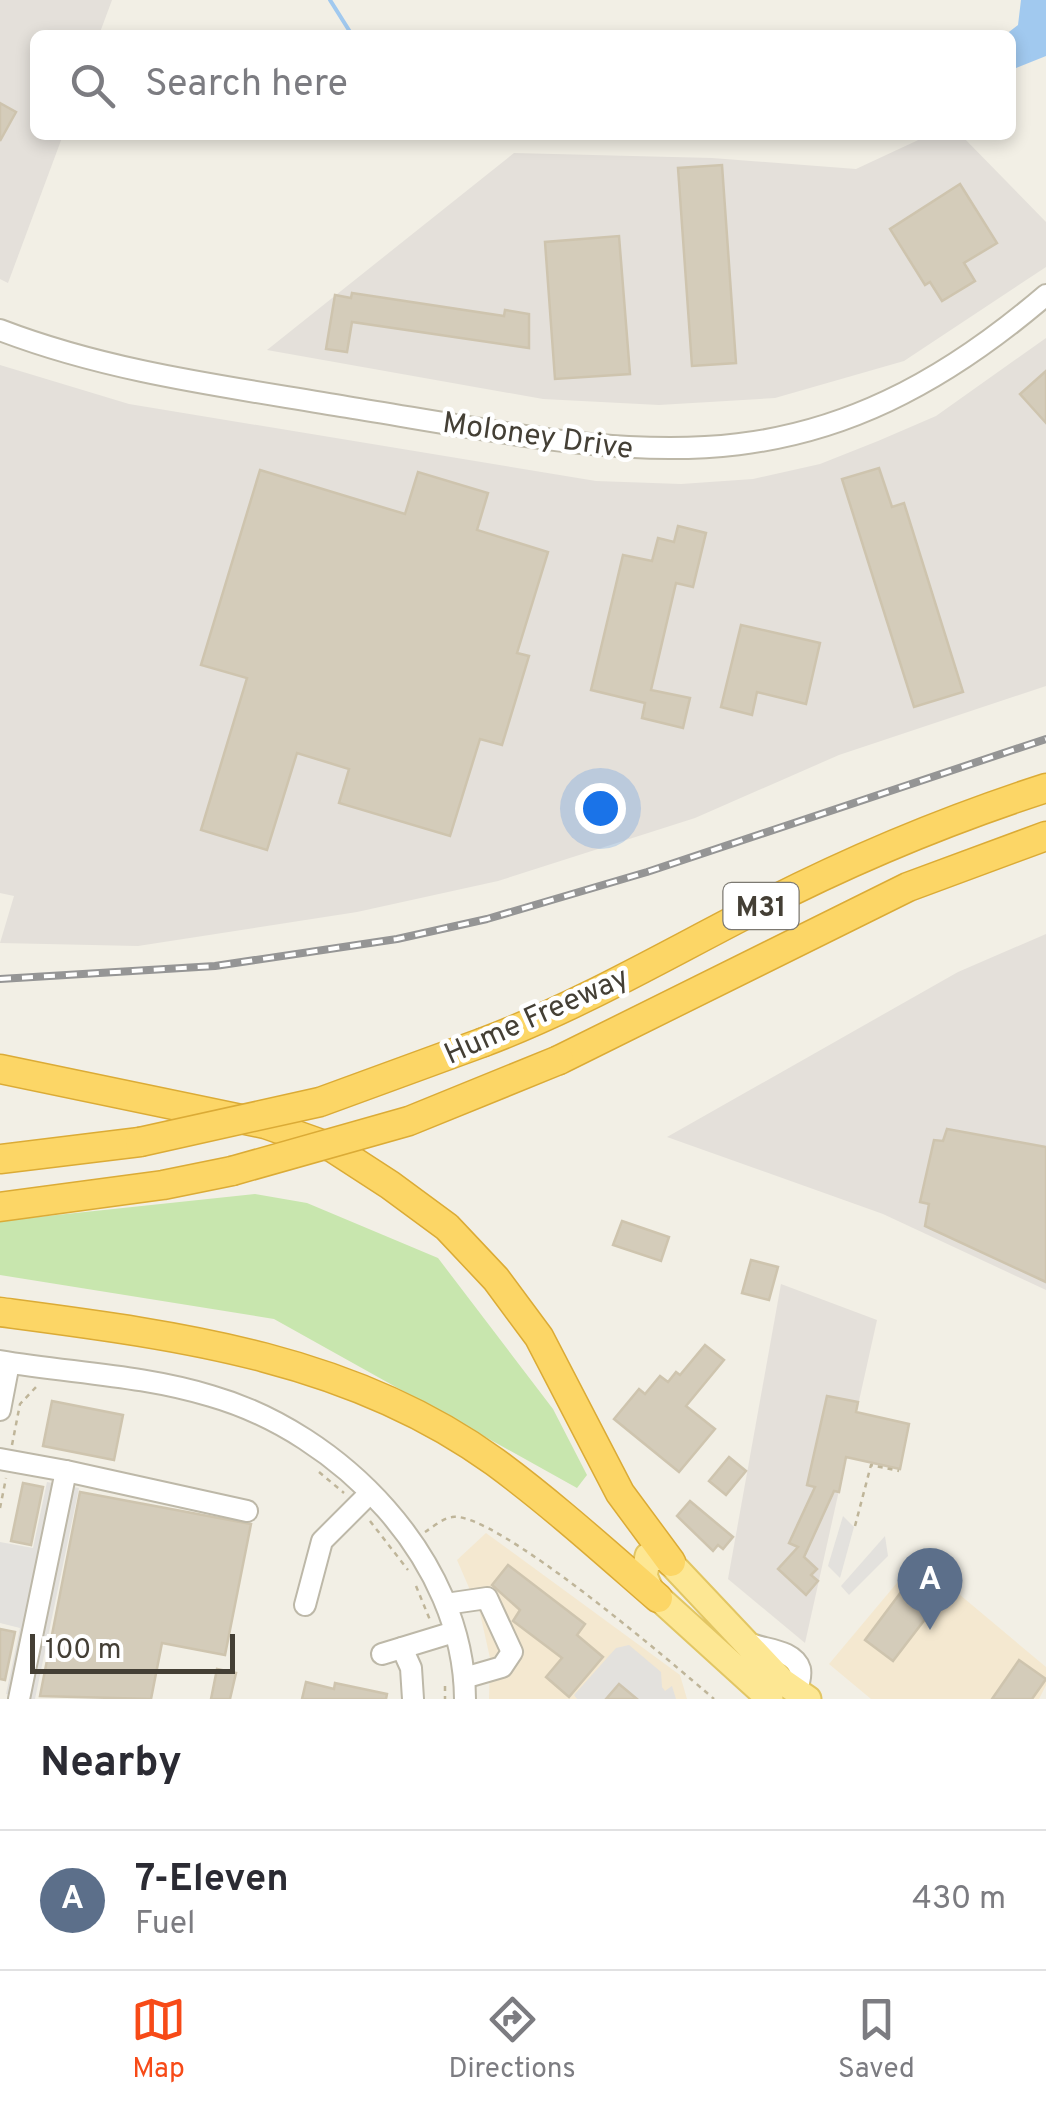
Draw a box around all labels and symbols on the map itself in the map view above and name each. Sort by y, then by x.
street label: Moloney Drive [440,406,635,469]
your location [575,783,626,834]
road number: M31 [724,883,798,929]
street label: Hume Freeway [439,960,635,1074]
pin: A [898,1548,962,1630]
scale bar [30,1629,235,1674]

